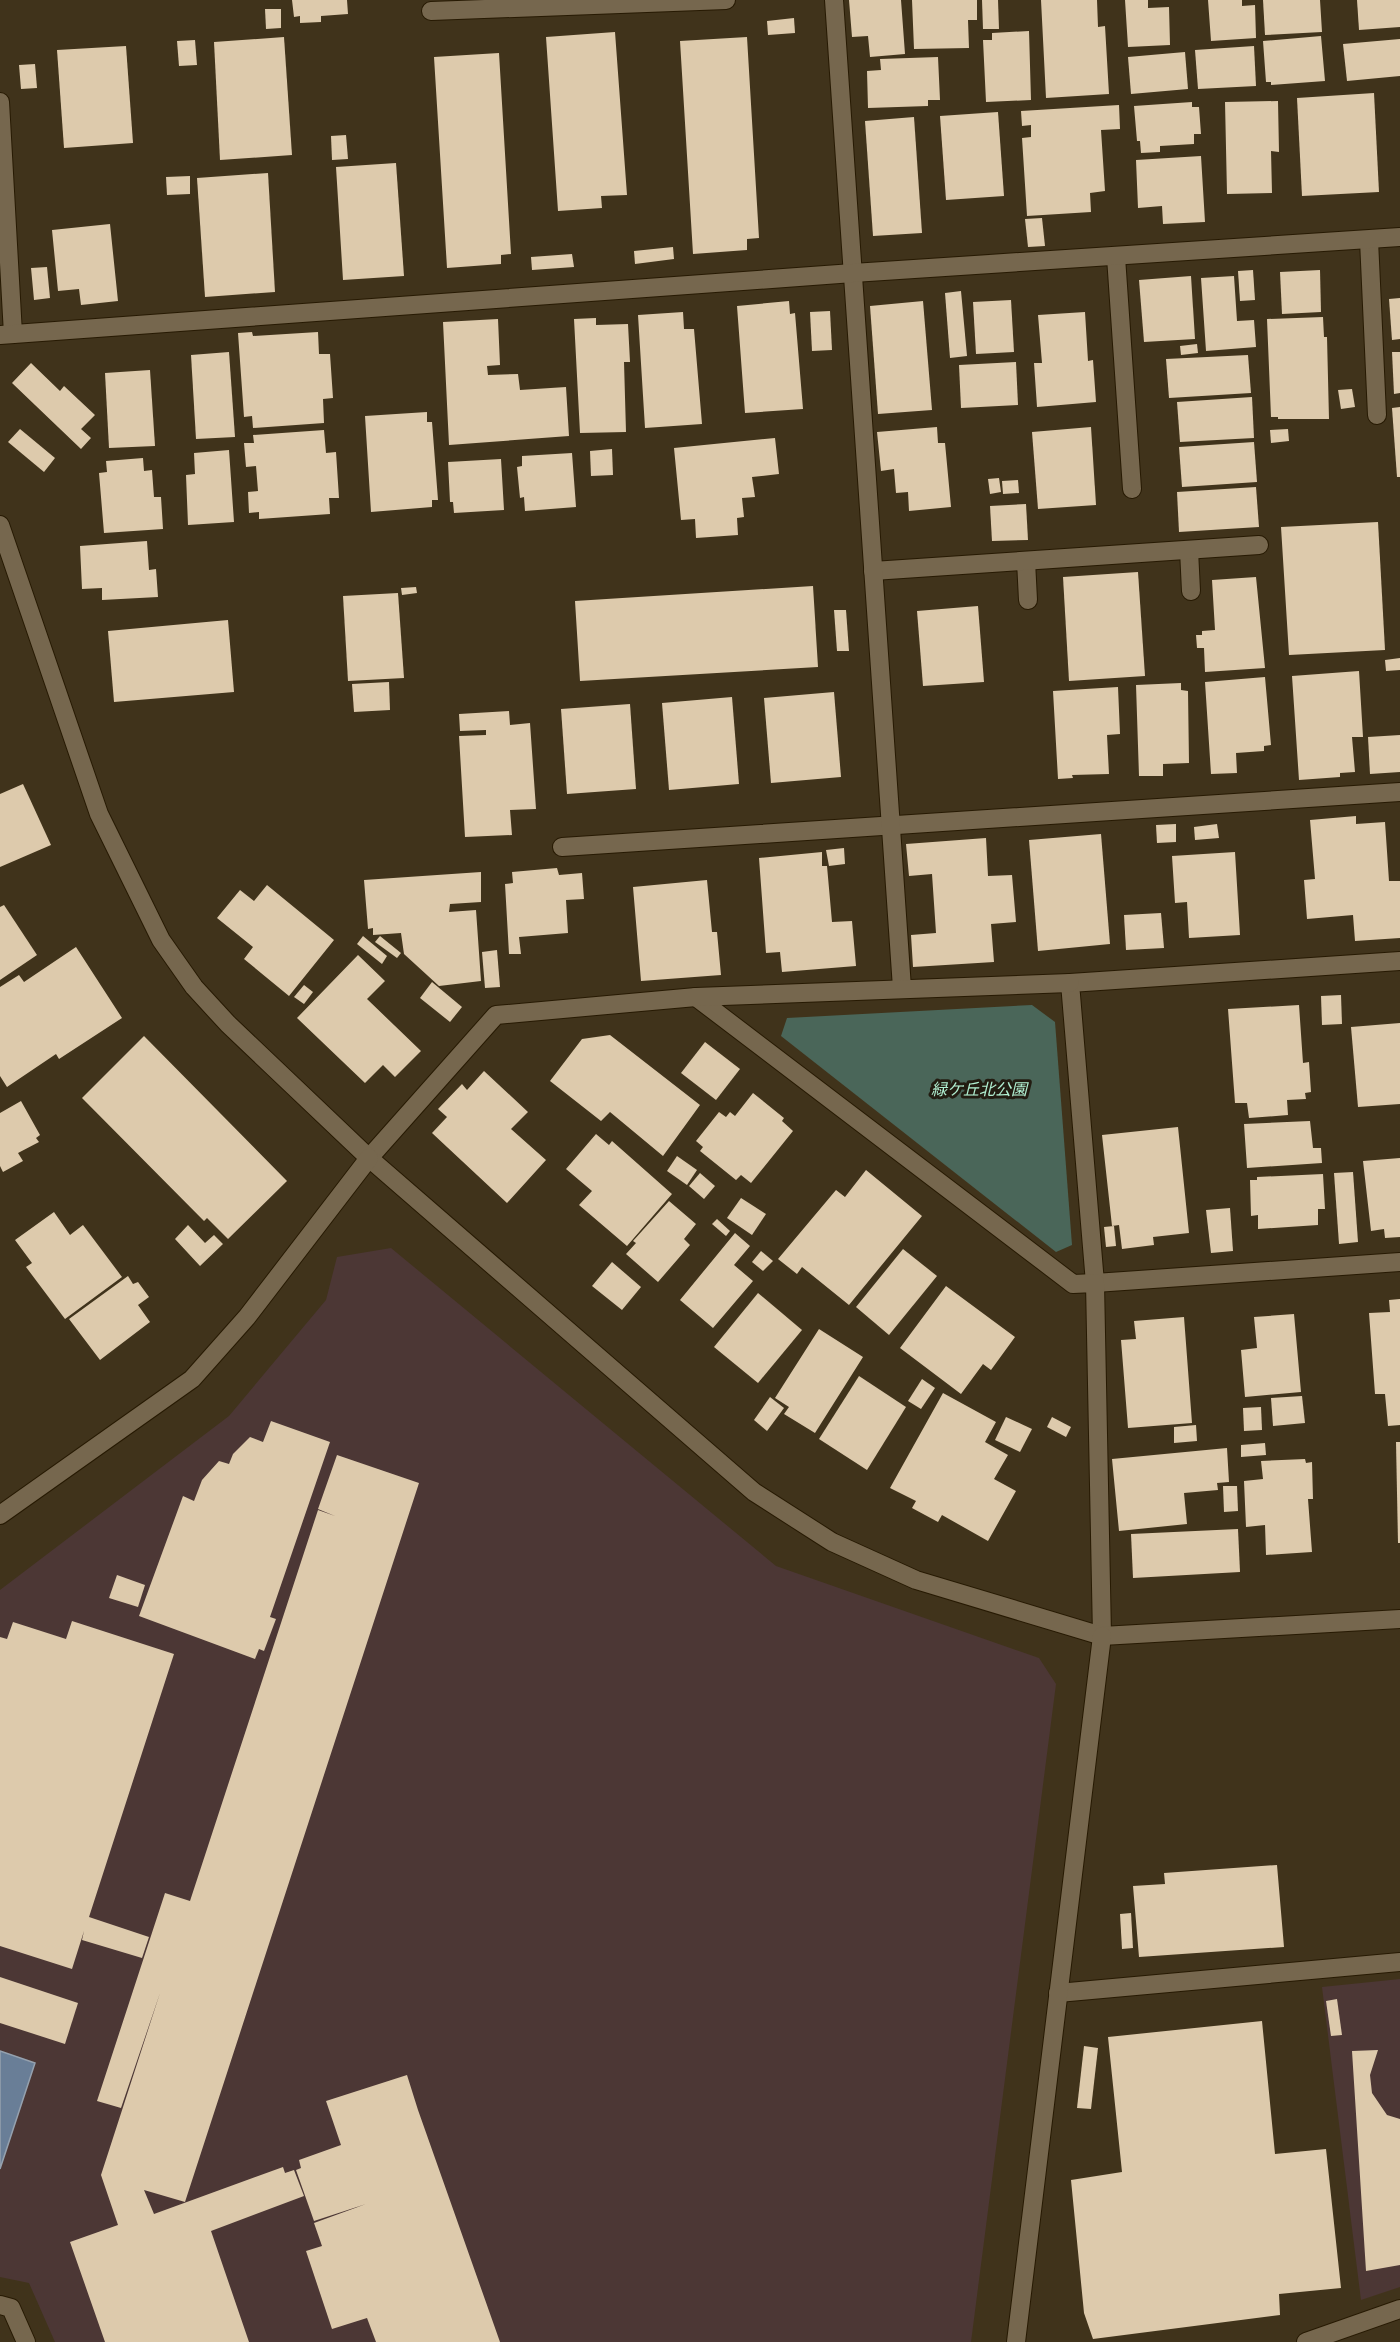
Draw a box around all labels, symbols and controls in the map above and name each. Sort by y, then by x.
park label: 緑ケ丘北公園 [931,1078,1029,1099]

